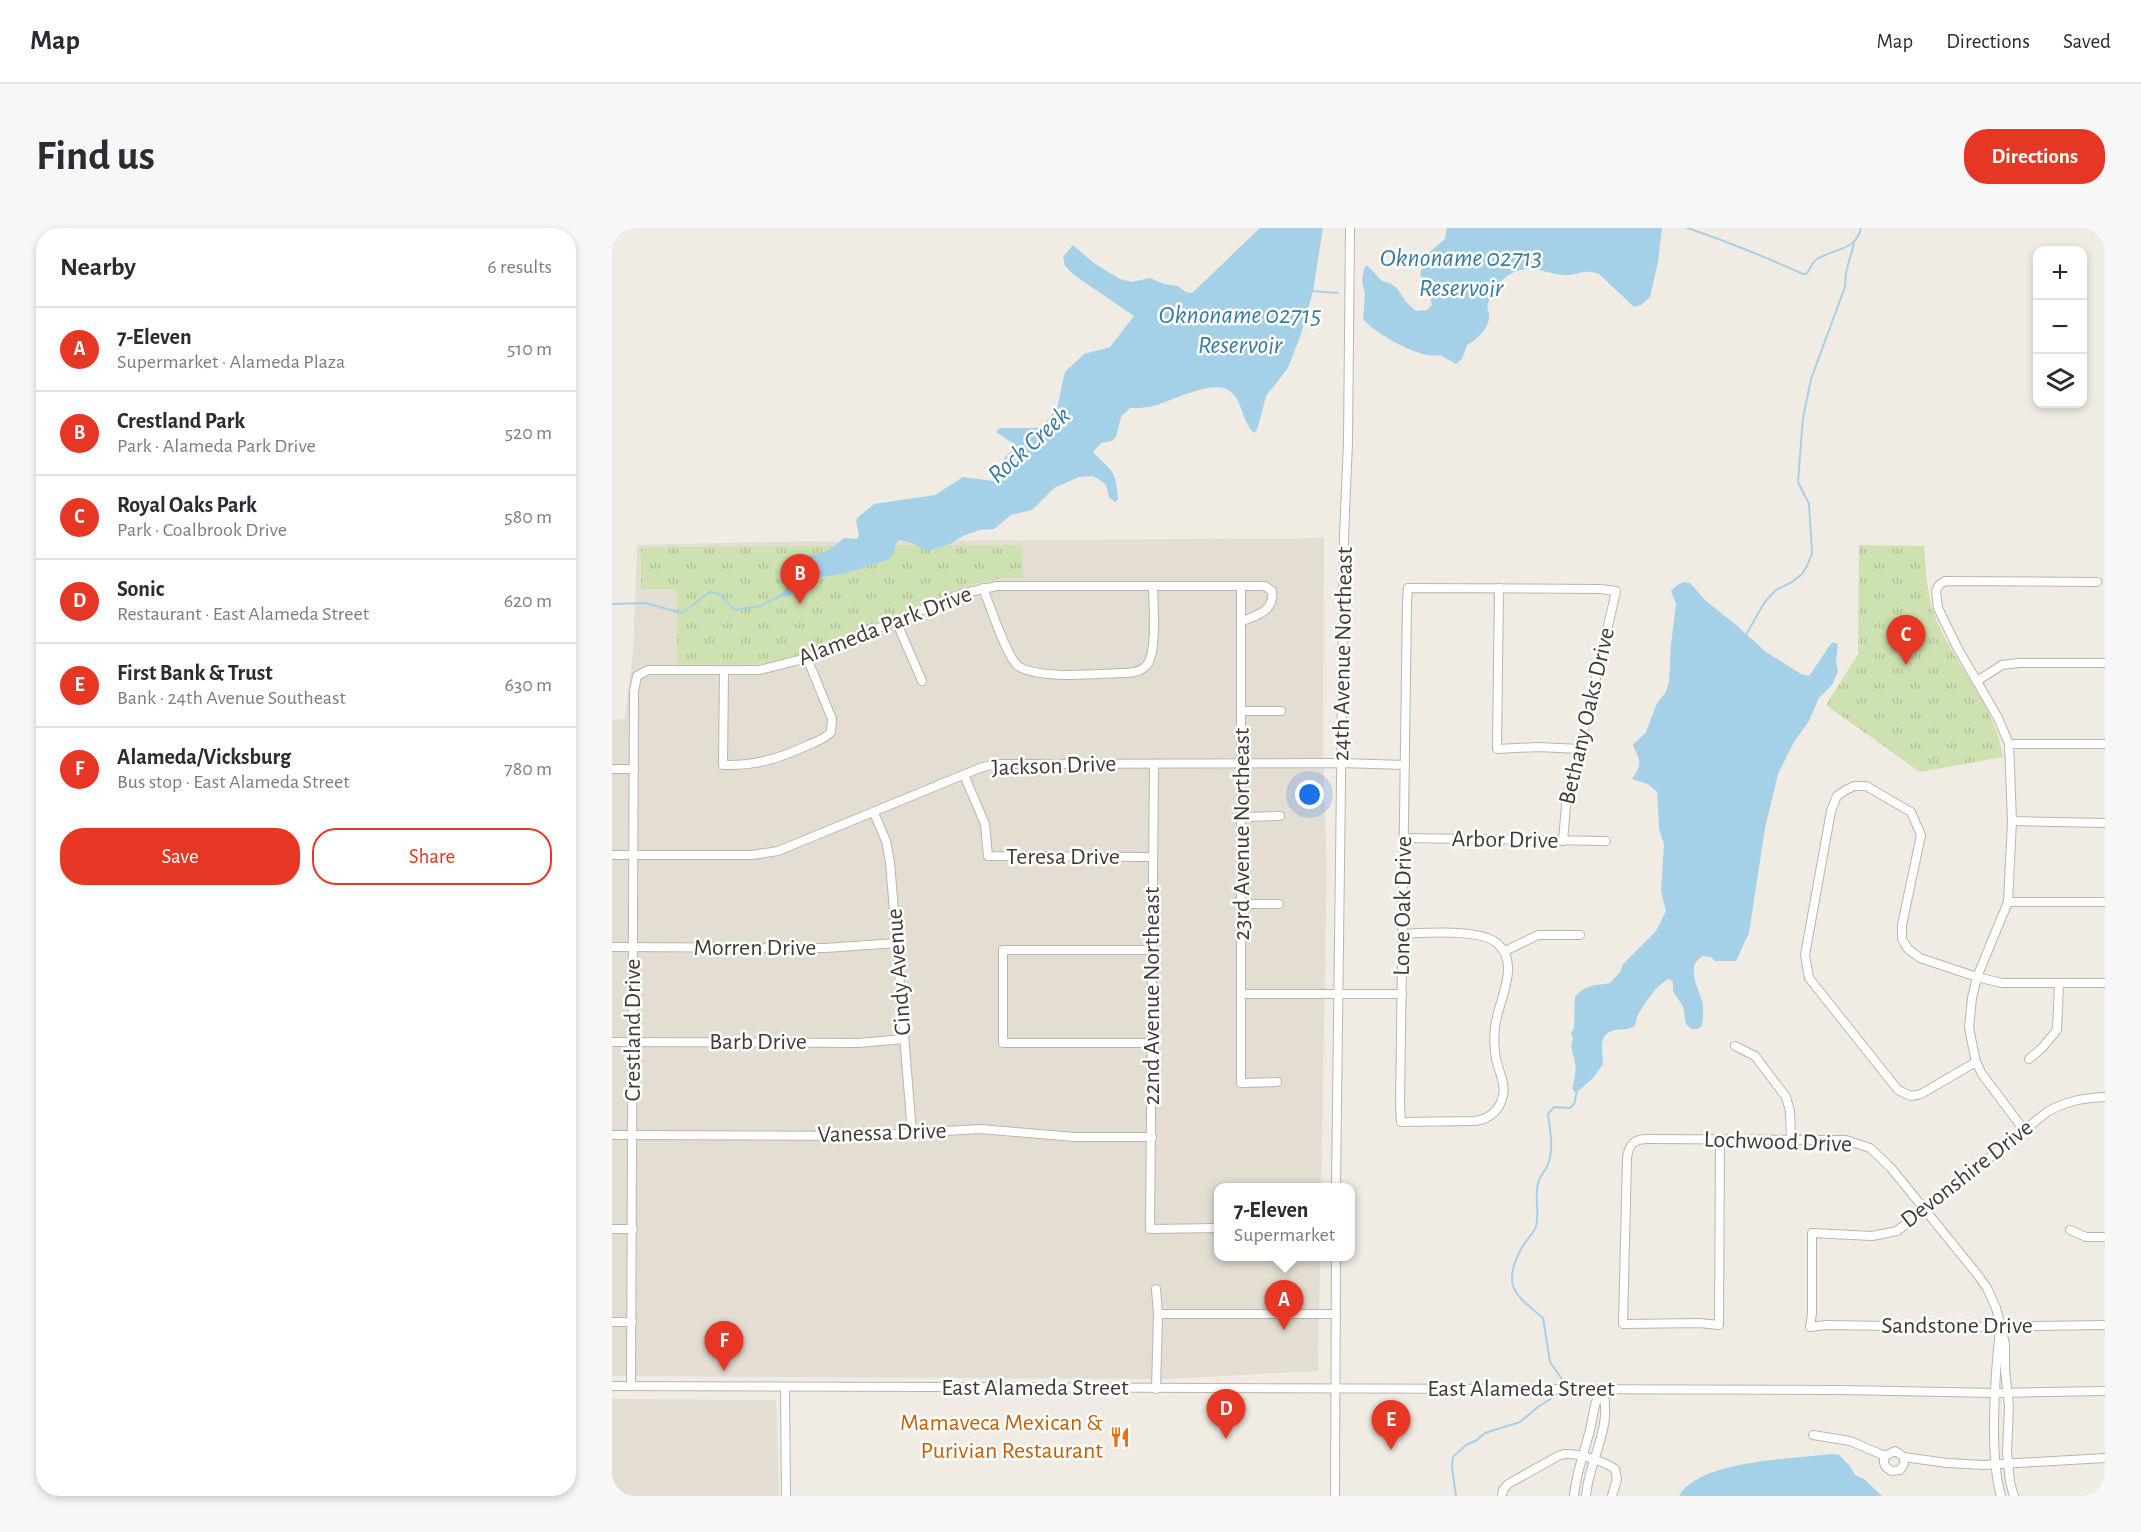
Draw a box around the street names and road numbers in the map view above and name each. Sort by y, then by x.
street label: 24th Avenue Northeast [1329,546,1357,761]
street label: Alameda Park Drive [795,582,975,670]
street label: Bethany Oaks Drive [1555,625,1619,807]
street label: 23rd Avenue Northeast [1230,727,1254,940]
street label: Jackson Drive [991,752,1117,780]
street label: Arbor Drive [1451,827,1559,853]
street label: Lone Oak Drive [1390,836,1416,976]
street label: Teresa Drive [1006,845,1120,869]
street label: 22nd Avenue Northeast [1140,886,1164,1105]
street label: Cindy Avenue [883,908,915,1036]
street label: Morren Drive [694,936,816,960]
street label: Crestland Drive [621,959,645,1101]
street label: Barb Drive [709,1030,807,1054]
street label: Devonshire Drive [1897,1115,2037,1233]
street label: Vanessa Drive [817,1119,947,1147]
street label: Lochwood Drive [1703,1127,1853,1157]
street label: Sandstone Drive [1881,1314,2033,1338]
street label: East Alameda Street [941,1376,1129,1400]
street label: East Alameda Street [1427,1377,1615,1401]

